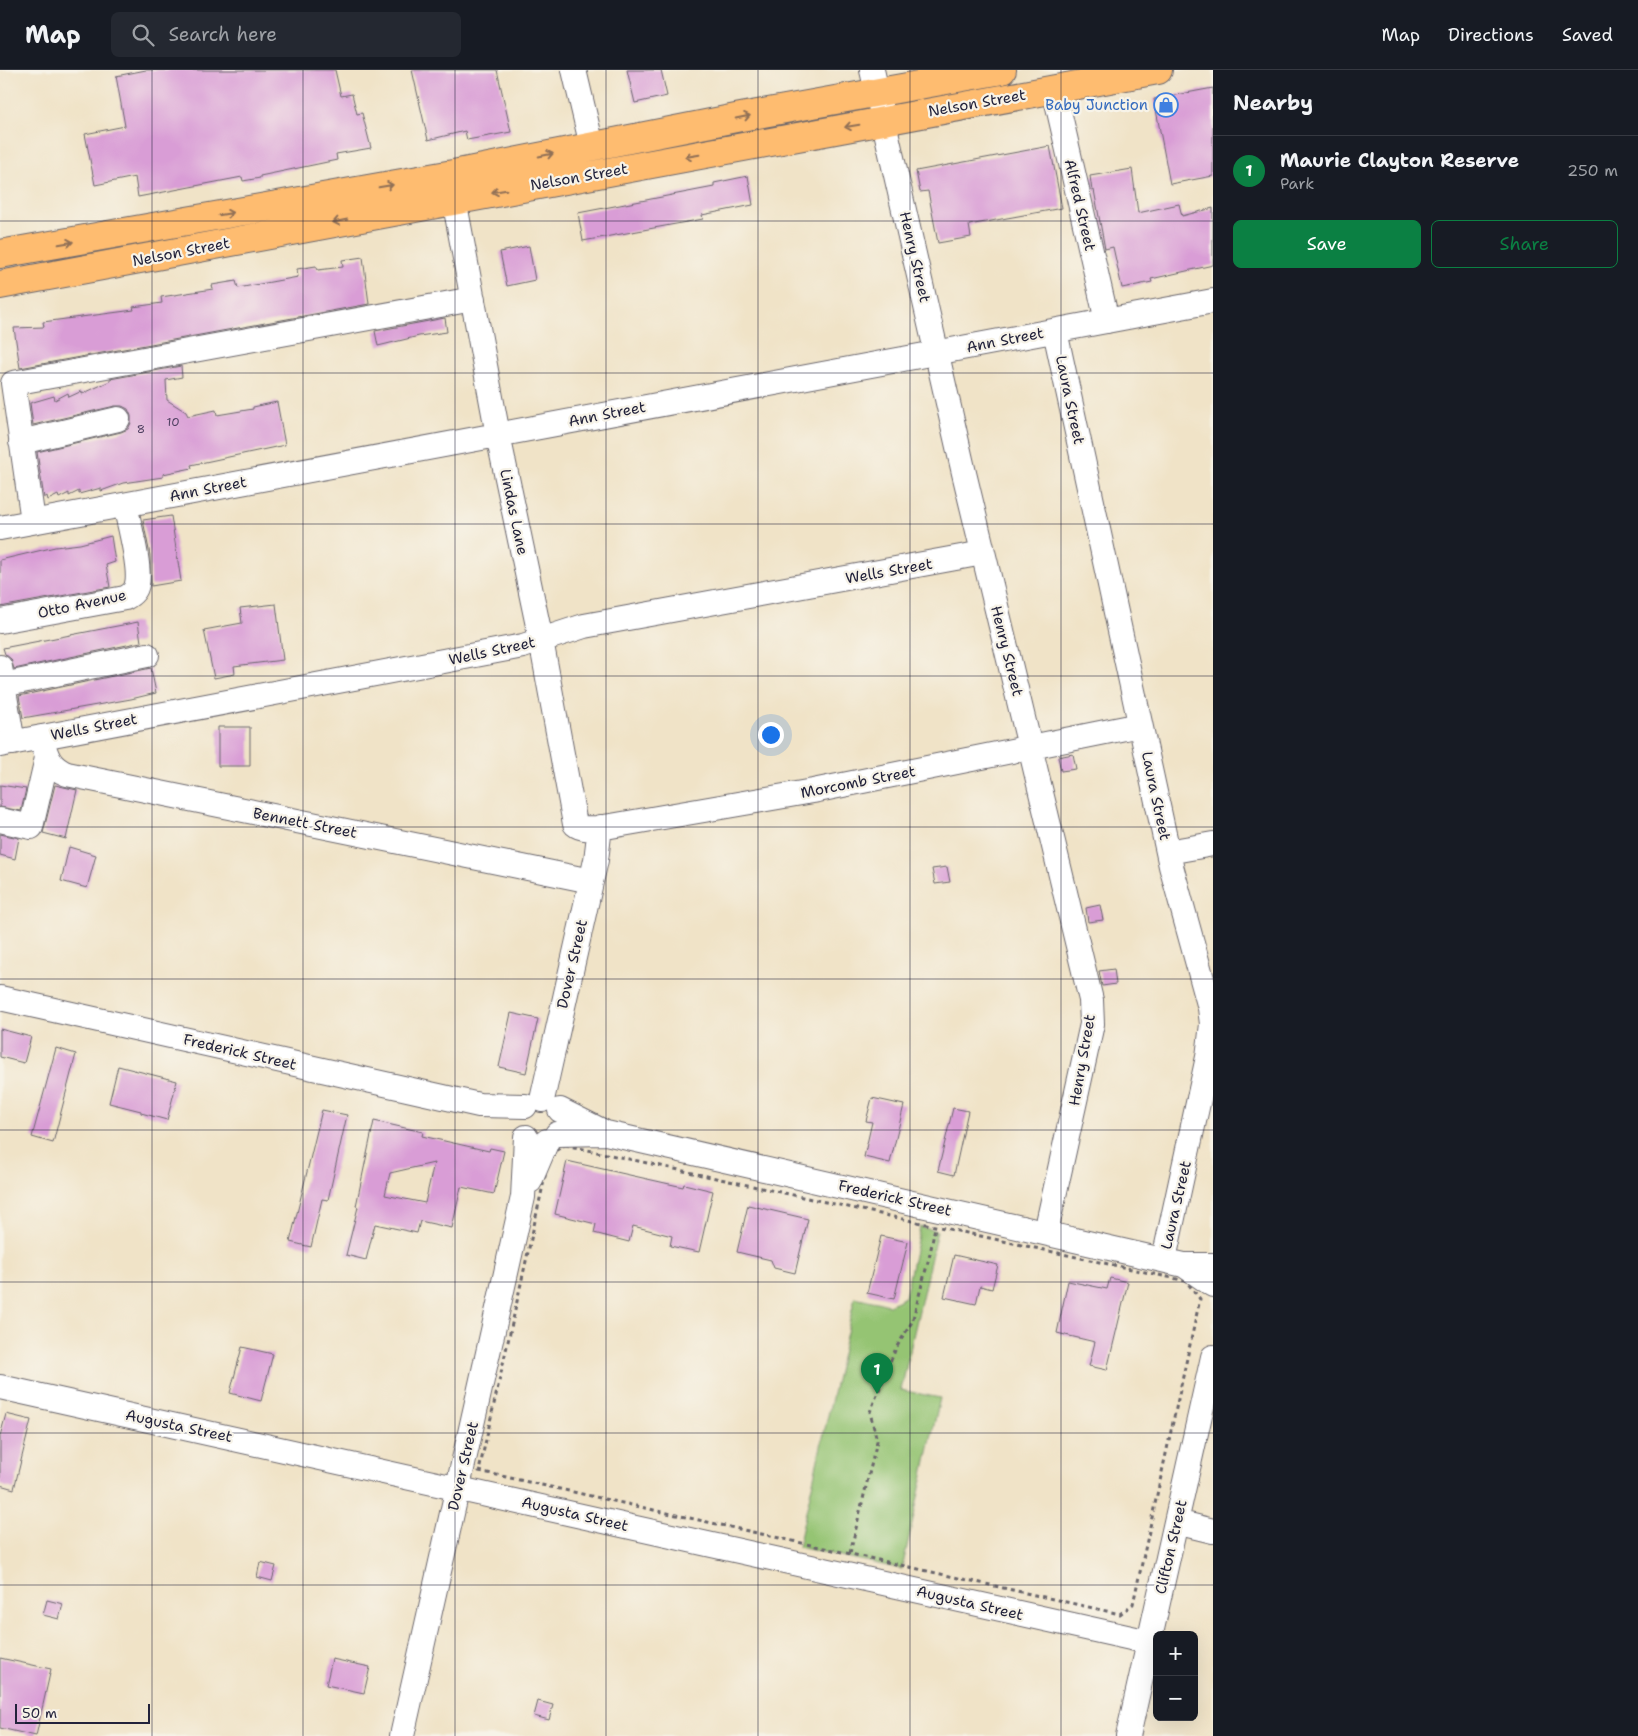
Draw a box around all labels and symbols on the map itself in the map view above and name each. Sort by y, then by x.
street label: Nelson Street [927,85,1027,121]
shop icon: Baby Junction [1153,92,1179,118]
place label: Baby Junction [1045,95,1148,115]
one-way arrow [735,112,751,122]
one-way arrow [844,122,860,132]
one-way arrow [537,150,553,160]
one-way arrow [685,151,701,161]
street label: Alfred Street [1060,157,1100,253]
street label: Nelson Street [529,159,629,195]
one-way arrow [378,180,394,190]
one-way arrow [492,187,508,197]
one-way arrow [218,209,234,219]
street label: Henry Street [895,210,935,304]
one-way arrow [332,217,348,227]
street label: Nelson Street [131,233,231,271]
one-way arrow [58,238,74,248]
street label: Ann Street [965,323,1045,357]
street label: Laura Street [1051,354,1089,446]
street label: Ann Street [567,397,647,431]
house number: 10 [166,414,180,430]
house number: 8 [137,421,145,437]
street label: Lindas Lane [495,467,533,557]
street label: Ann Street [168,472,248,506]
street label: Wells Street [844,554,934,588]
street label: Otto Avenue [36,585,128,623]
street label: Henry Street [986,604,1028,698]
street label: Wells Street [447,632,537,670]
street label: Wells Street [49,709,139,745]
your location [758,722,784,748]
street label: Laura Street [1137,750,1175,842]
street label: Morcomb Street [799,761,917,803]
street label: Bennett Street [251,803,359,843]
street label: Dover Street [552,917,592,1011]
street label: Henry Street [1064,1013,1100,1107]
street label: Frederick Street [181,1029,299,1075]
street label: Laura Street [1156,1159,1196,1251]
street label: Frederick Street [836,1175,954,1221]
pin: 1 [861,1353,893,1394]
street label: Augusta Street [124,1405,234,1447]
street label: Dover Street [443,1419,483,1513]
street label: Augusta Street [520,1492,630,1536]
street label: Clifton Street [1150,1498,1192,1596]
street label: Augusta Street [915,1581,1025,1625]
scale bar [15,1701,150,1724]

